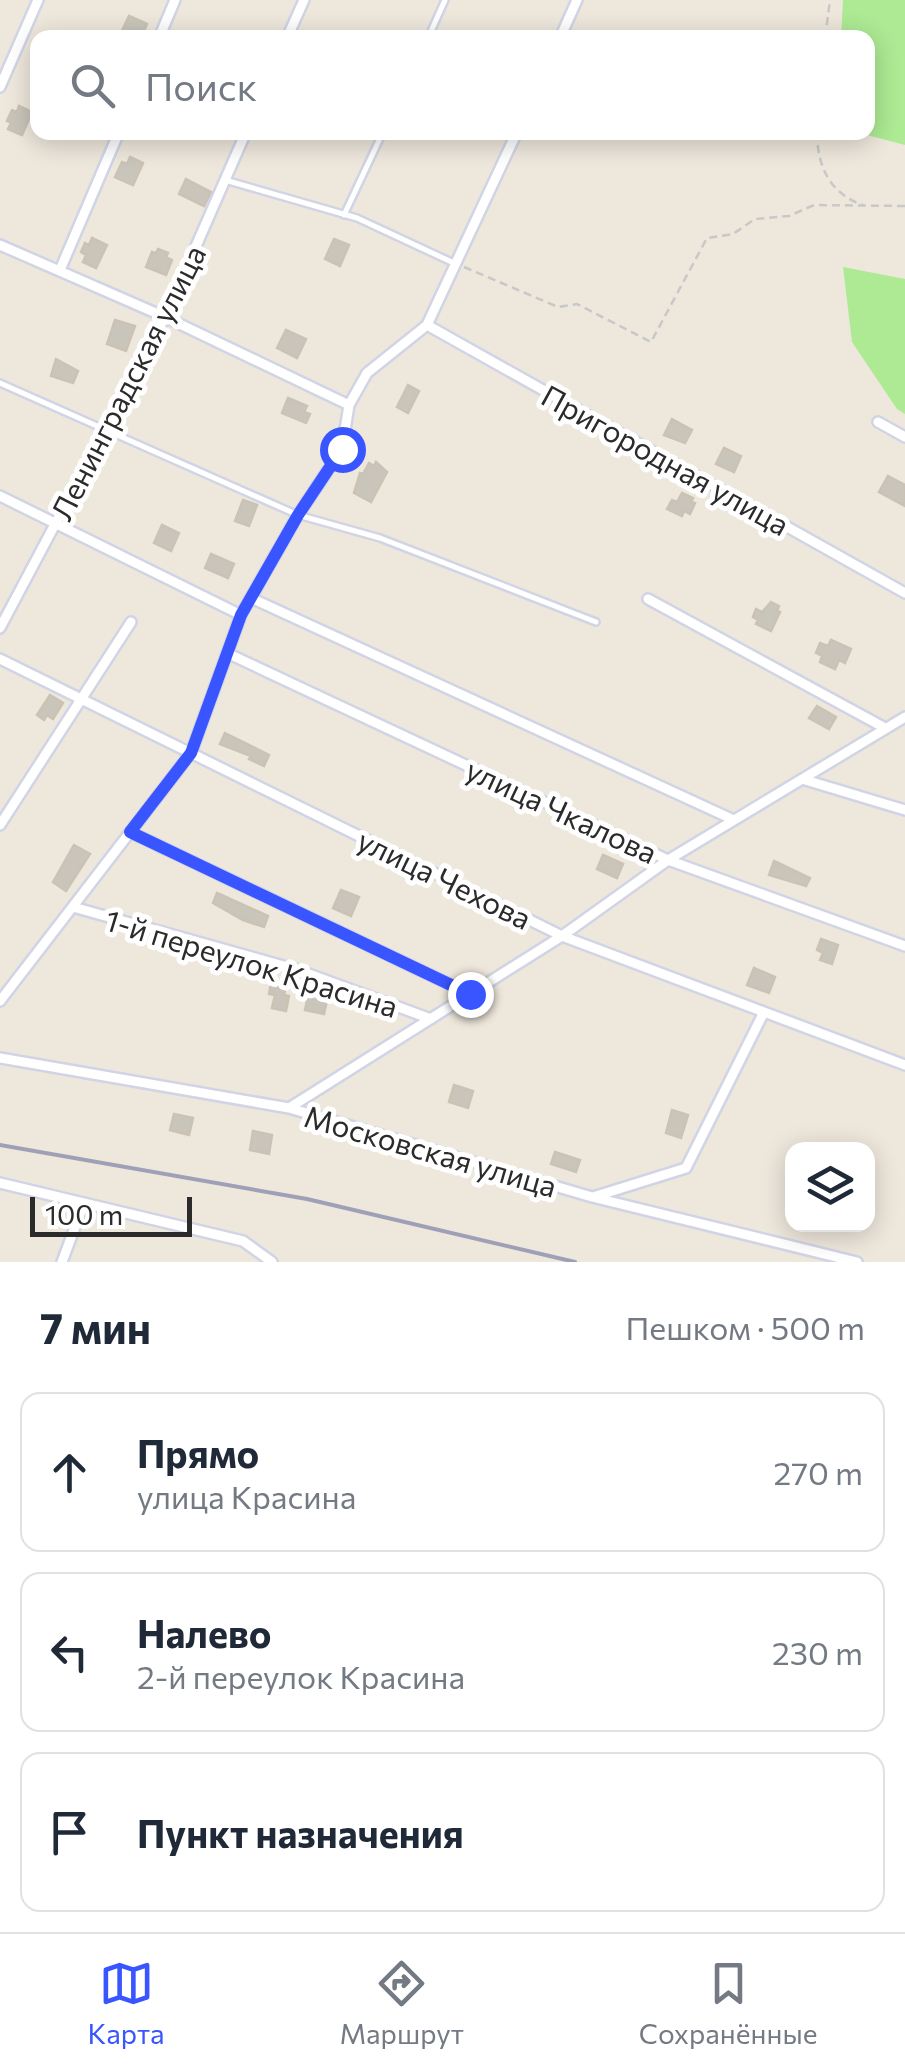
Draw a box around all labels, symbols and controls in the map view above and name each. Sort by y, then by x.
search box [30,30,875,140]
icon: search [65,58,120,113]
text: Поиск [145,62,257,109]
street label: Ленинградская улица [42,238,212,526]
street label: Пригородная улица [536,376,796,542]
route start [320,427,366,473]
street label: улица Чкалова [461,750,663,870]
street label: улица Чехова [352,820,538,936]
street label: 1-й переулок Красина [101,900,403,1024]
route end [448,972,494,1018]
street label: Московская улица [301,1096,561,1204]
map controls [785,1142,875,1232]
button: layers [785,1142,875,1232]
scale bar [30,1192,192,1236]
text: 100 m [45,1197,123,1231]
text: 7 мин [40,1301,151,1353]
text: Пешком · 500 m [625,1307,865,1347]
text: Прямо [137,1429,259,1476]
icon: ahead [42,1445,97,1500]
text: 270 m [774,1452,863,1492]
text: улица Красина [137,1476,356,1516]
text: Налево [137,1609,271,1656]
icon: left [42,1625,97,1680]
text: 230 m [772,1632,863,1672]
text: 2-й переулок Красина [137,1656,465,1696]
icon: arrive [42,1805,97,1860]
text: Пункт назначения [137,1809,464,1856]
tab: Карта [87,1956,165,2050]
tab: Маршрут [340,1956,464,2050]
tab: Сохранённые [639,1956,818,2050]

